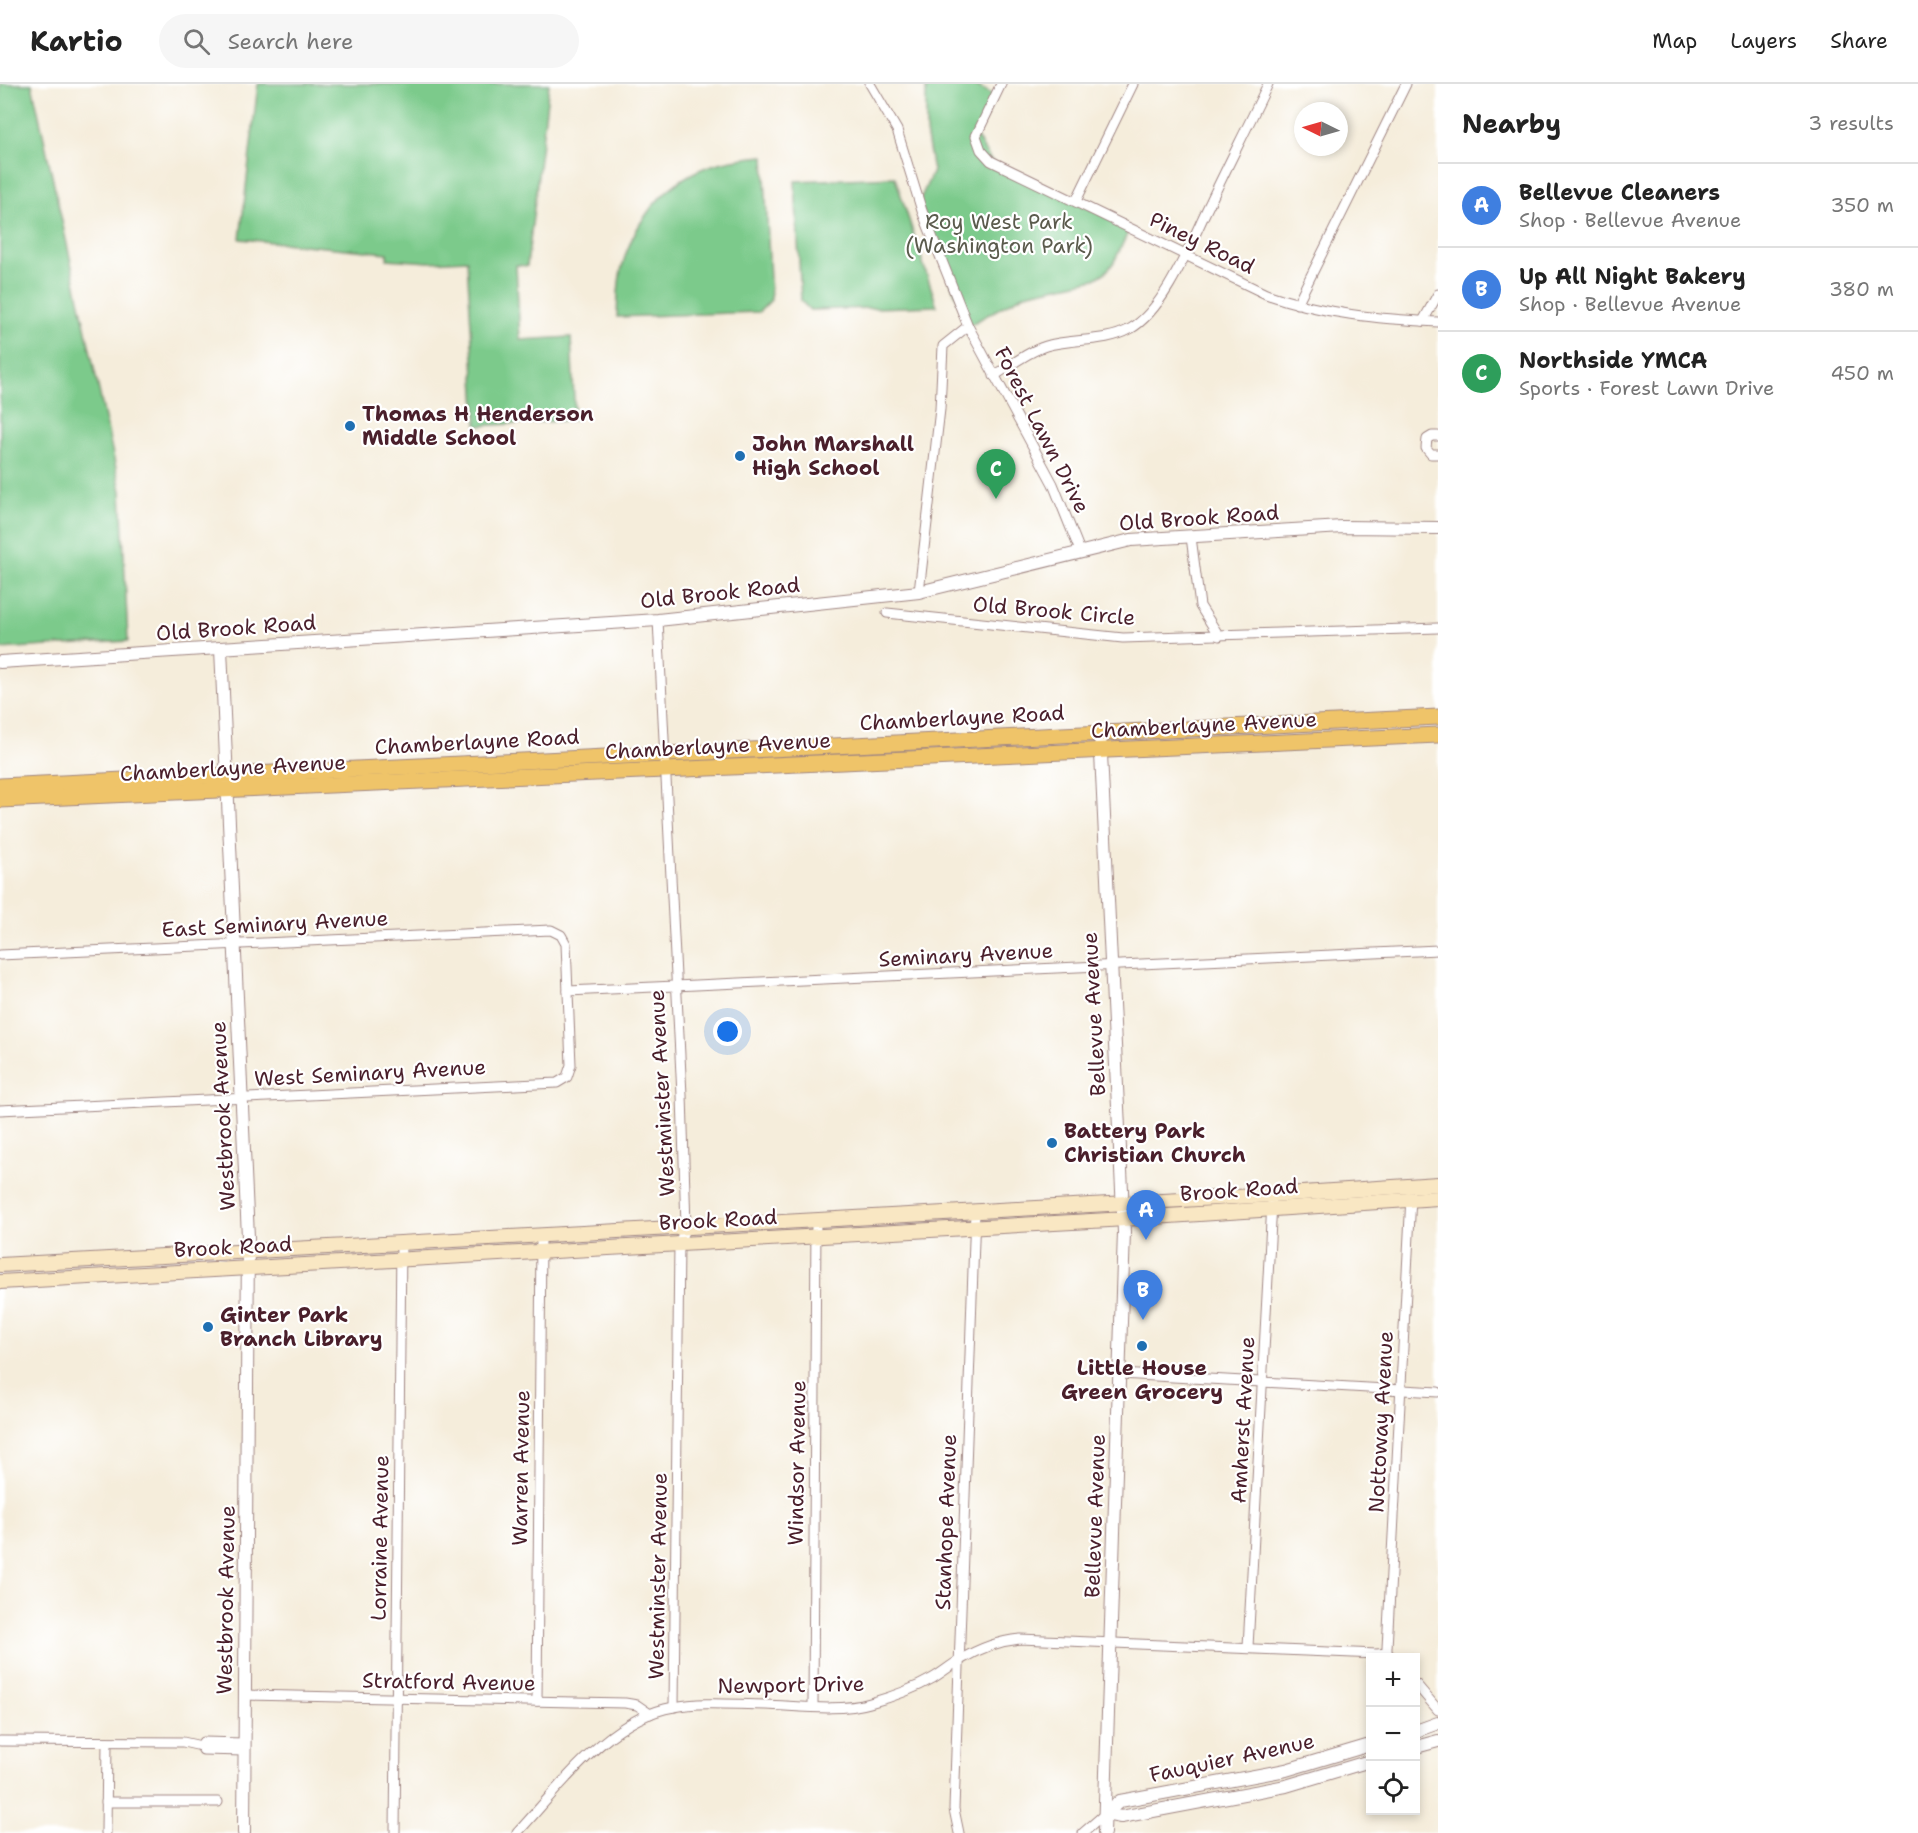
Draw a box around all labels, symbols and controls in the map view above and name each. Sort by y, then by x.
search box [159,14,579,68]
text: Kartio [30,22,123,60]
icon: search [180,25,213,58]
text: Search here [228,27,353,56]
text: Map [1652,27,1697,55]
text: Layers [1730,27,1797,55]
text: Share [1830,27,1888,55]
north arrow [1294,102,1348,156]
text: Nearby [1462,106,1561,141]
text: 3 results [1808,110,1894,136]
text: Bellevue Cleaners [1519,178,1720,207]
text: A [1474,192,1489,218]
text: 350 m [1830,192,1894,218]
street label: Piney Road [1145,205,1259,281]
text: Shop · Bellevue Avenue [1519,207,1741,233]
park label: Roy West Park (Washington Park) [905,208,1093,260]
text: Up All Night Bakery [1519,262,1746,291]
text: B [1475,276,1488,302]
text: 380 m [1829,276,1894,302]
text: Shop · Bellevue Avenue [1519,291,1741,317]
street label: Forest Lawn Drive [988,342,1096,518]
text: Northside YMCA [1519,346,1707,375]
text: C [1475,360,1488,386]
text: 450 m [1830,360,1894,386]
text: Sports · Forest Lawn Drive [1519,375,1774,401]
place label: Thomas H Henderson Middle School [362,400,594,452]
marker: Thomas H Henderson Middle School [343,419,357,433]
place label: John Marshall High School [752,430,914,482]
marker: John Marshall High School [733,449,747,463]
pin: C [976,450,1016,499]
street label: Old Brook Road [1118,498,1280,538]
street label: Old Brook Road [639,571,801,615]
street label: Old Brook Circle [972,590,1136,632]
street label: Old Brook Road [155,608,317,648]
street label: Chamberlayne Road [859,699,1065,737]
street label: Chamberlayne Avenue [1090,705,1318,745]
street label: Chamberlayne Road [374,723,580,761]
street label: Chamberlayne Avenue [604,726,832,766]
street label: Chamberlayne Avenue [119,748,347,788]
street label: East Seminary Avenue [161,904,389,944]
street label: Bellevue Avenue [1076,931,1112,1097]
street label: Seminary Avenue [878,936,1054,974]
street label: Westminster Avenue [643,989,681,1197]
your location [713,1017,742,1046]
street label: Westbrook Avenue [204,1021,242,1211]
street label: West Seminary Avenue [253,1053,487,1093]
place label: Battery Park Christian Church [1064,1117,1246,1169]
marker: Battery Park Christian Church [1045,1136,1059,1150]
street label: Brook Road [1179,1172,1299,1208]
pin: A [1126,1190,1166,1240]
street label: Brook Road [658,1203,778,1237]
street label: Brook Road [173,1230,293,1264]
pin: B [1124,1270,1162,1320]
place label: Ginter Park Branch Library [220,1301,383,1353]
marker: Ginter Park Branch Library [201,1320,215,1334]
street label: Nottoway Avenue [1362,1330,1400,1514]
street label: Amherst Avenue [1225,1336,1261,1504]
marker: Little House Green Grocery [1135,1339,1149,1353]
place label: Little House Green Grocery [1061,1354,1223,1406]
street label: Windsor Avenue [782,1380,812,1546]
street label: Warren Avenue [506,1390,536,1546]
street label: Stanhope Avenue [929,1433,963,1611]
street label: Bellevue Avenue [1078,1433,1112,1599]
street label: Lorraine Avenue [365,1455,395,1621]
street label: Westminster Avenue [642,1472,674,1680]
street label: Westbrook Avenue [210,1505,242,1695]
map controls [1366,1653,1420,1815]
button: + [1366,1653,1420,1707]
street label: Stratford Avenue [362,1666,536,1698]
street label: Newport Drive [717,1670,865,1700]
button: − [1366,1707,1420,1761]
street label: Fauquier Avenue [1147,1727,1317,1789]
button: locate [1366,1761,1420,1815]

